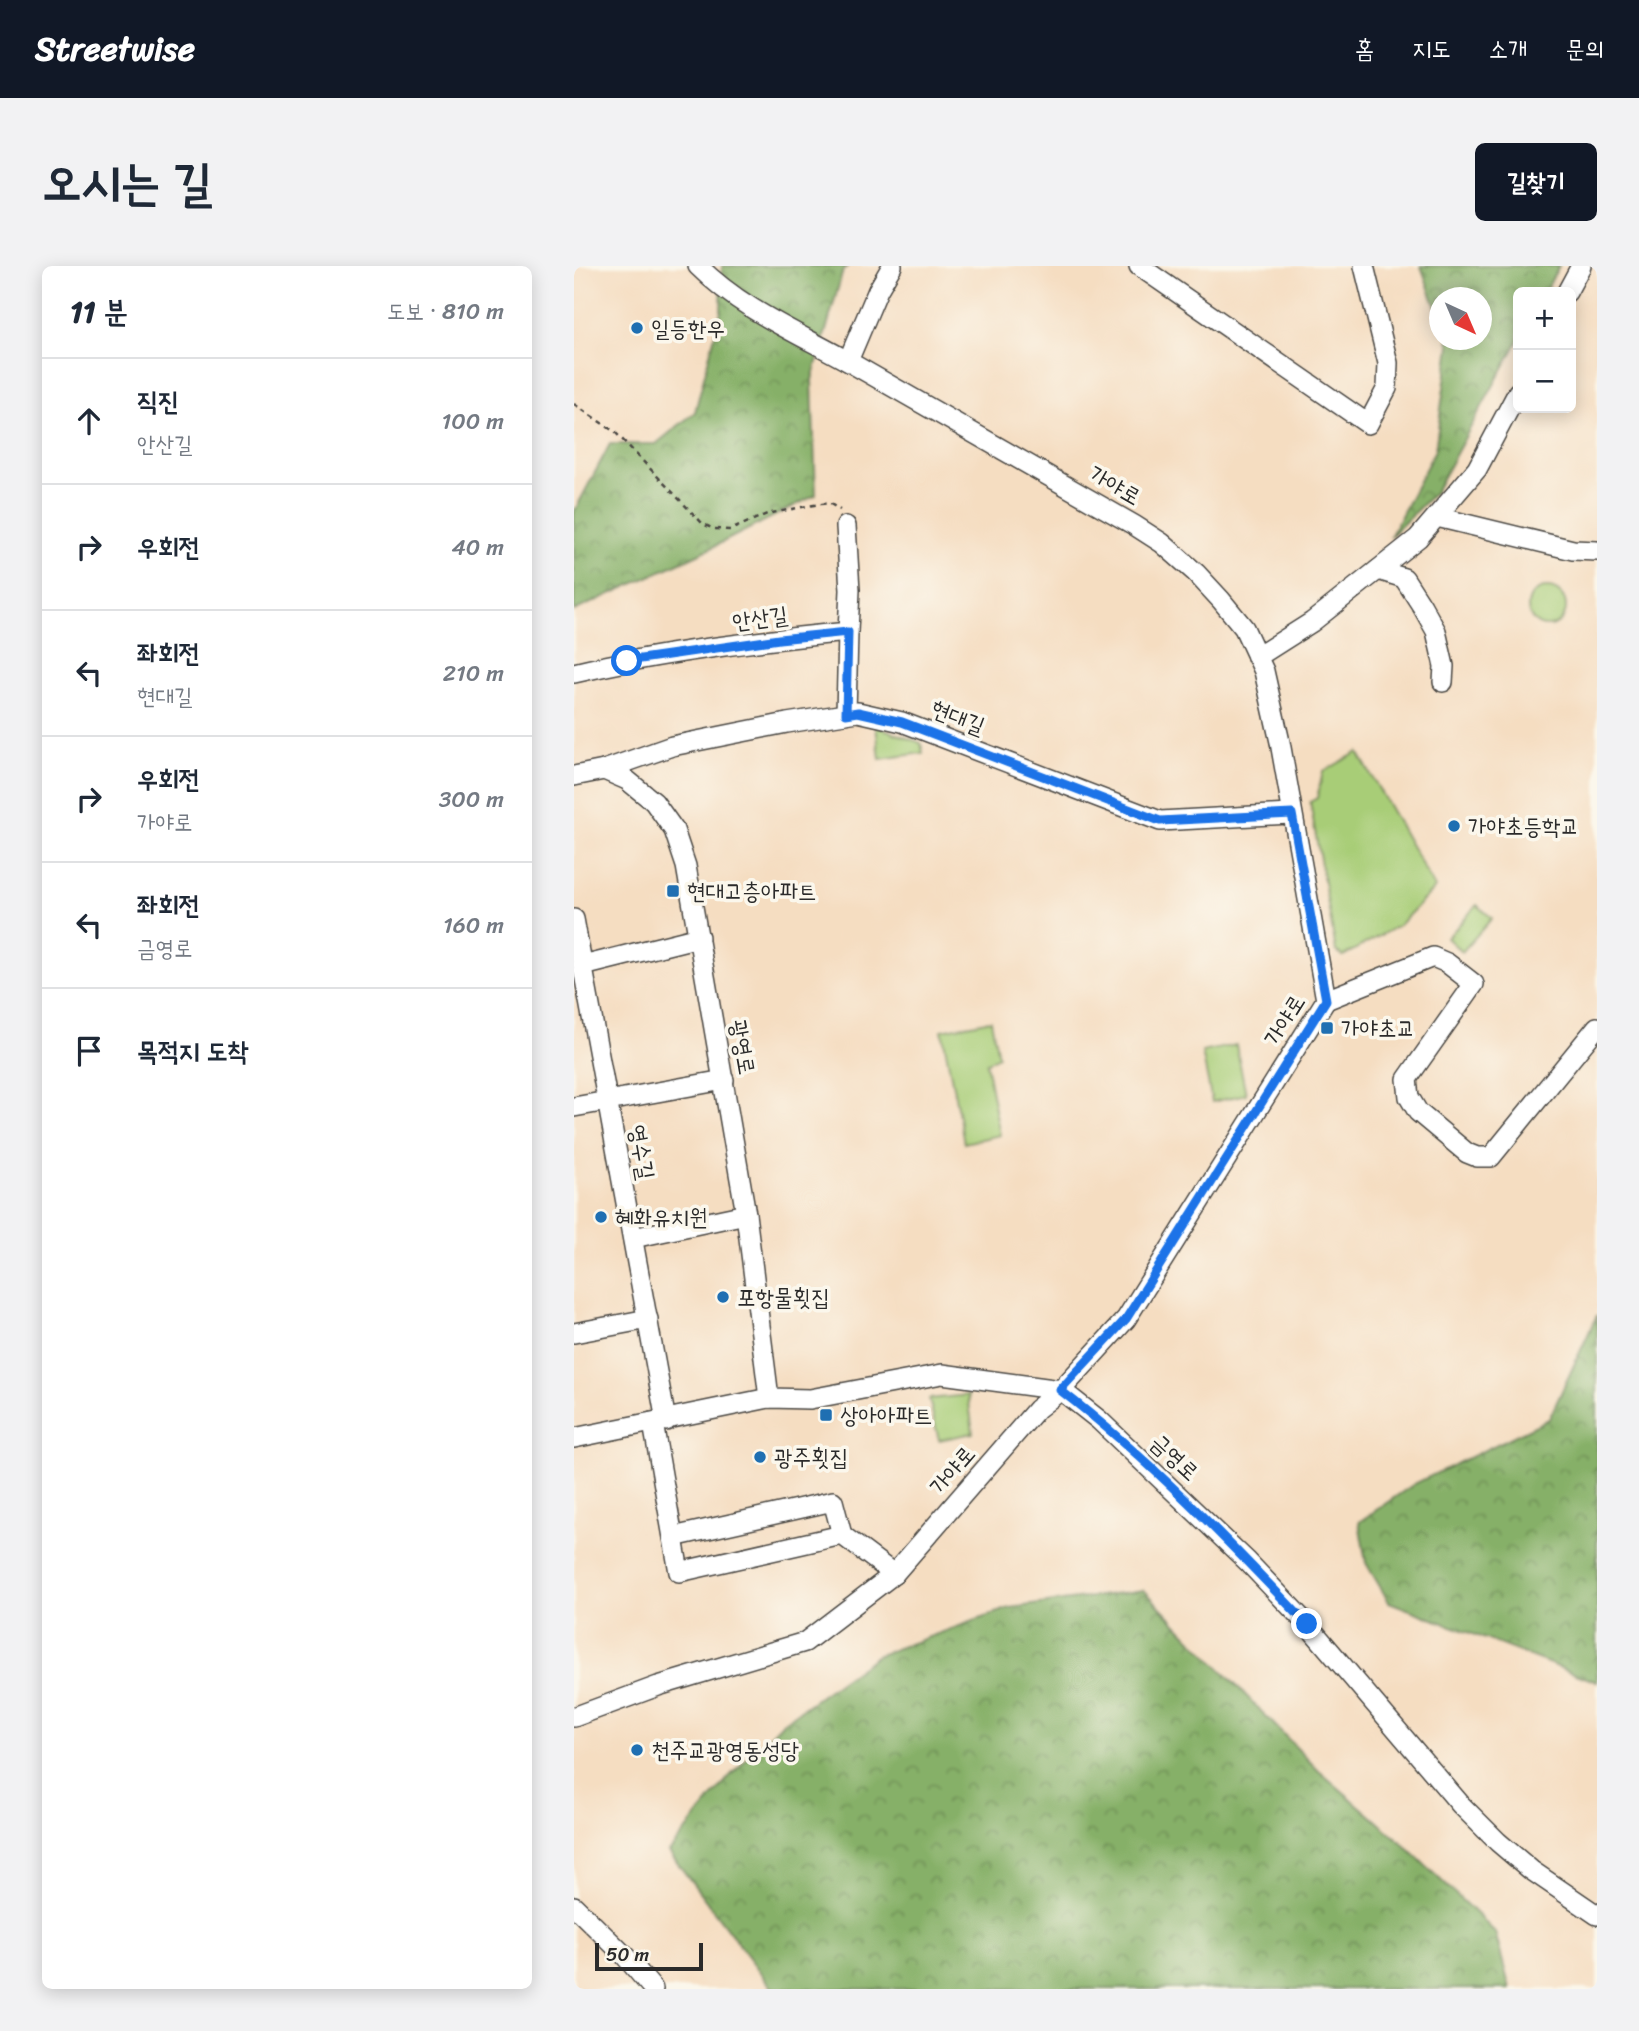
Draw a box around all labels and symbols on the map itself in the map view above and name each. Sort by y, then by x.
north arrow [1429,287,1492,350]
place label: 일등한우 [651,308,725,349]
marker: 일등한우 [629,320,645,336]
street label: 가야로 [1080,454,1149,517]
street label: 안산길 [730,594,790,643]
route start [611,645,642,676]
street label: 현대길 [925,688,991,747]
place label: 가야초등학교 [1468,806,1579,847]
marker: 가야초등학교 [1446,818,1462,834]
place label: 현대고층아파트 [687,871,817,912]
marker: 현대고층아파트 [665,883,681,899]
street label: 가야로 [1252,986,1317,1055]
place label: 가야초교 [1341,1008,1415,1049]
street label: 광영로 [717,1016,768,1078]
marker: 가야초교 [1319,1020,1335,1036]
street label: 영수길 [616,1121,667,1183]
place label: 혜화유치원 [615,1197,708,1238]
marker: 혜화유치원 [593,1209,609,1225]
place label: 포항물횟집 [737,1277,830,1318]
marker: 포항물횟집 [715,1289,731,1305]
place label: 상아아파트 [840,1395,933,1436]
marker: 상아아파트 [818,1407,834,1423]
street label: 금영로 [1140,1423,1209,1491]
street label: 가야로 [919,1436,986,1505]
place label: 광주횟집 [774,1437,848,1478]
marker: 광주횟집 [752,1449,768,1465]
route end [1291,1608,1322,1639]
place label: 천주교광영동성당 [651,1730,800,1771]
marker: 천주교광영동성당 [629,1742,645,1758]
scale bar [595,1940,704,1972]

